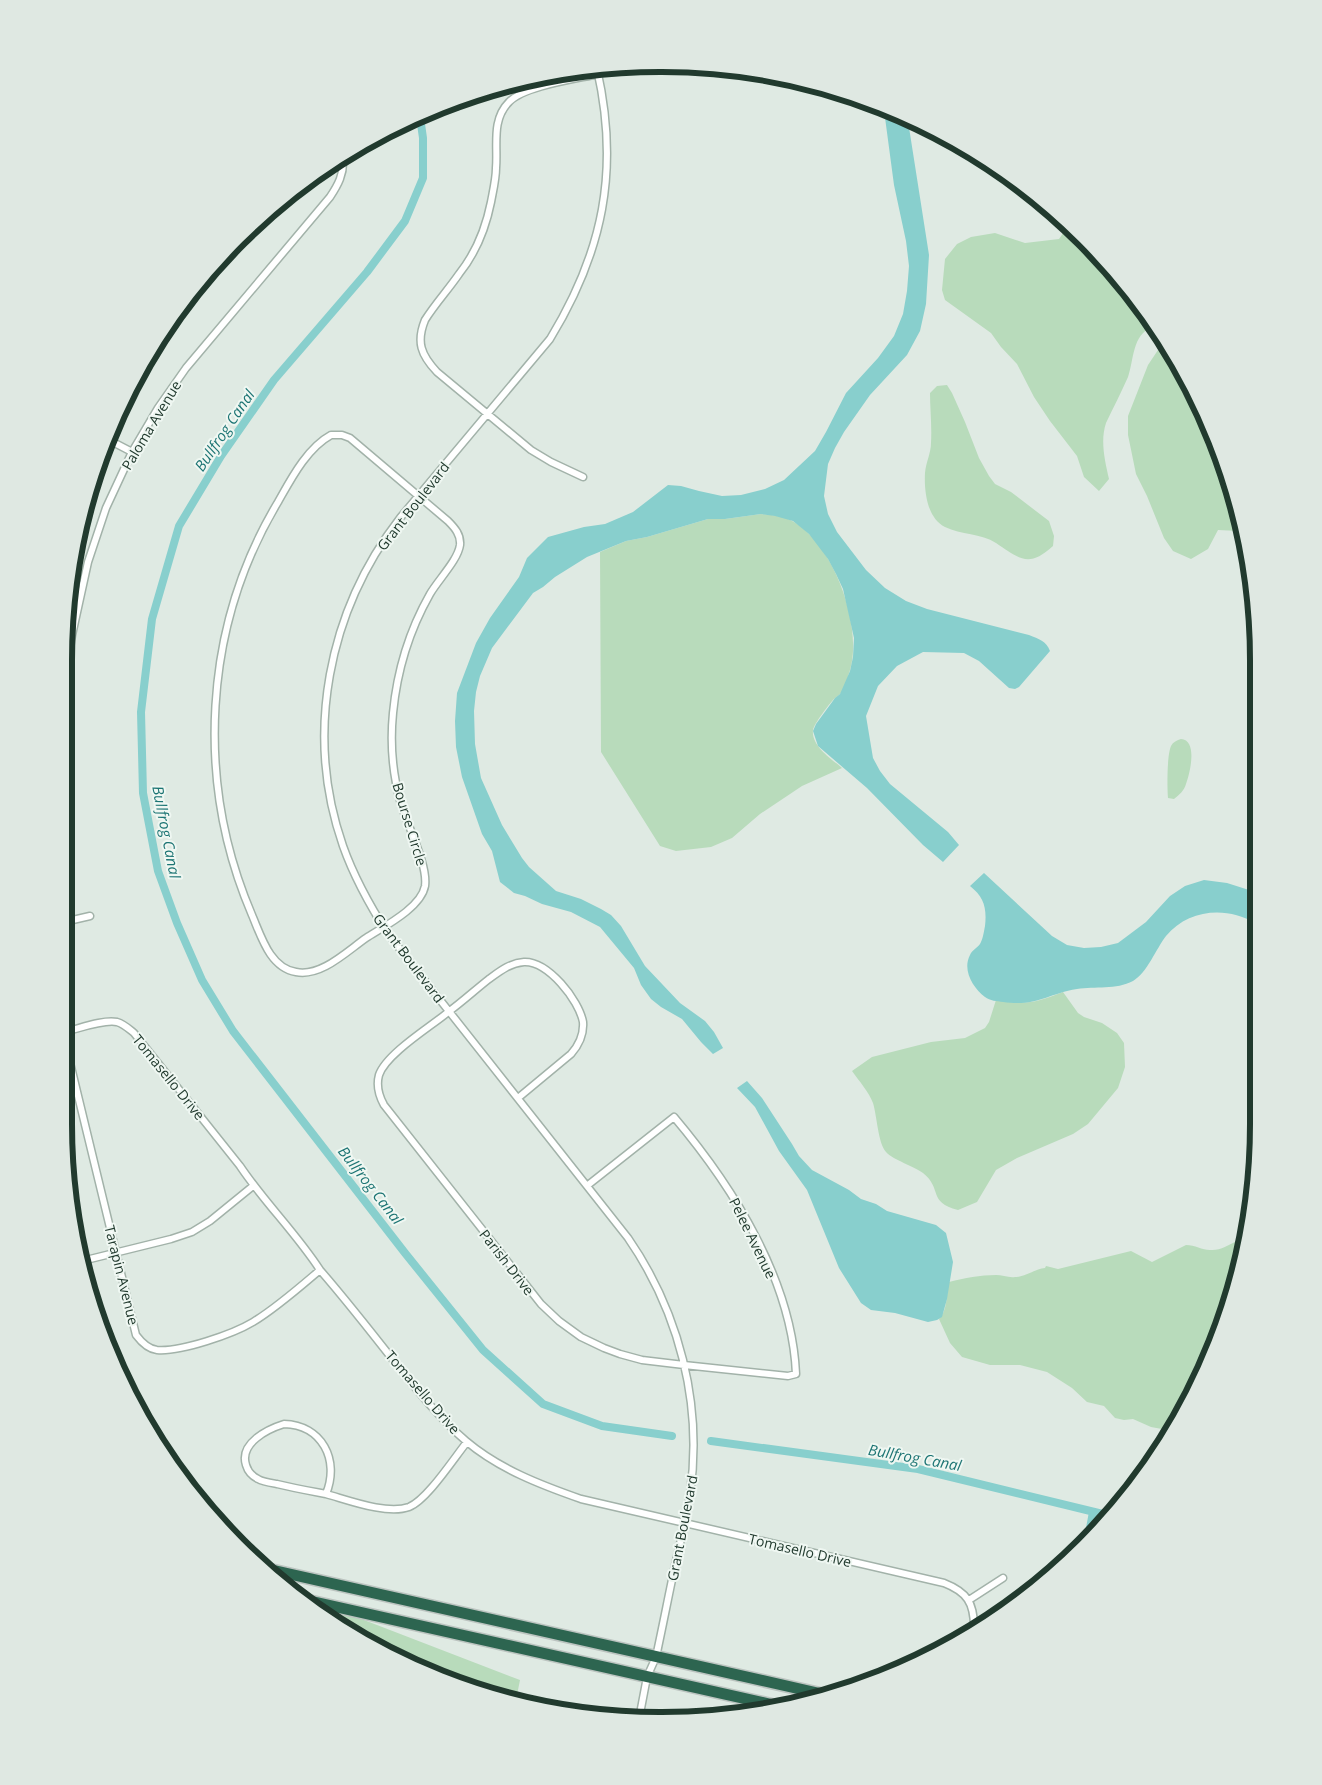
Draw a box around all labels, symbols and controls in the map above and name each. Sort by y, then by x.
street label: Paloma Avenue [117,377,185,473]
water label: Bullfrog Canal [189,384,259,475]
street label: Grant Boulevard [372,458,454,554]
street label: Bourse Circle [388,780,432,868]
water label: Bullfrog Canal [148,784,186,881]
street label: Grant Boulevard [369,909,449,1007]
street label: Tomasello Drive [129,1030,209,1124]
water label: Bullfrog Canal [334,1142,409,1229]
street label: Pelee Avenue [725,1194,781,1282]
street label: Tarapin Avenue [100,1223,144,1327]
street label: Parish Drive [475,1225,539,1299]
street label: Tomasello Drive [381,1346,465,1438]
water label: Bullfrog Canal [867,1439,964,1475]
street label: Grant Boulevard [662,1473,702,1583]
street label: Tomasello Drive [747,1529,853,1571]

